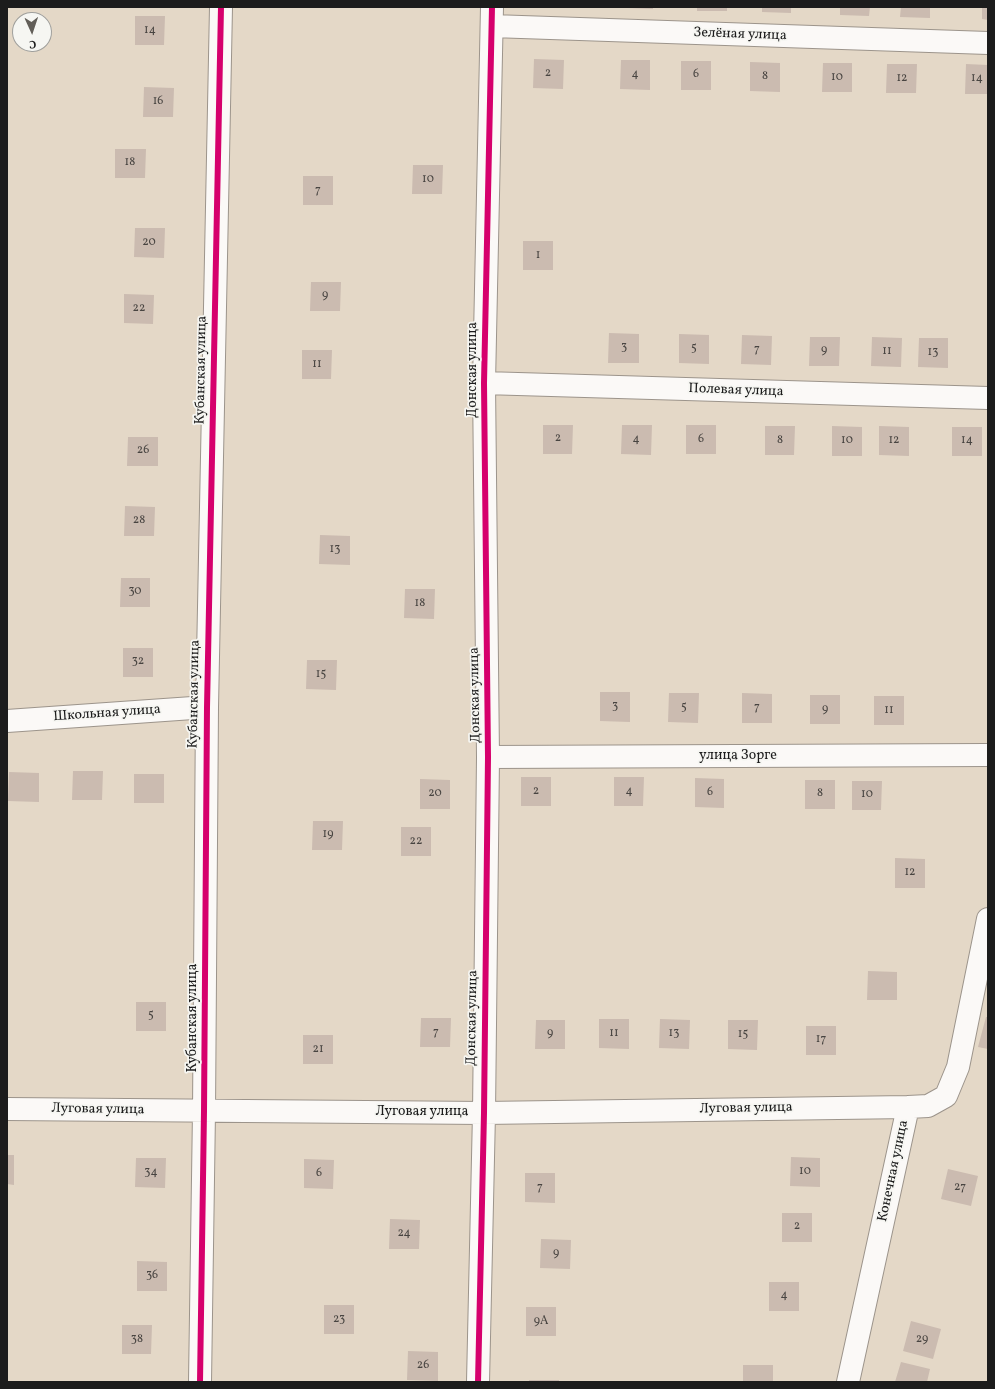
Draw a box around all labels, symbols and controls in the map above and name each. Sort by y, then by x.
north arrow [12,12,52,52]
house number: 14 [144,24,156,38]
street label: Зелёная улица [693,25,787,45]
text: С [29,36,37,51]
house number: 2 [545,67,551,81]
house number: 4 [631,68,639,82]
house number: 6 [693,68,699,82]
house number: 8 [762,70,768,84]
house number: 10 [831,71,843,85]
house number: 12 [896,72,908,86]
house number: 14 [971,72,983,86]
house number: 16 [153,95,163,109]
house number: 18 [125,156,135,170]
house number: 10 [422,173,434,187]
house number: 7 [315,184,321,198]
house number: 20 [142,236,156,250]
house number: 1 [536,249,540,263]
house number: 9 [322,289,328,303]
house number: 22 [133,302,145,316]
street label: Кубанская улица [193,315,211,425]
street label: Донская улица [465,322,481,418]
house number: 3 [621,341,627,355]
house number: 5 [691,342,697,356]
house number: 7 [754,343,760,357]
house number: 9 [821,344,827,358]
house number: 11 [882,345,892,359]
house number: 13 [928,346,938,360]
house number: 11 [312,358,322,372]
street label: Полевая улица [688,381,784,401]
house number: 2 [555,432,561,446]
house number: 4 [632,433,640,447]
house number: 6 [698,433,704,447]
house number: 8 [777,434,783,448]
house number: 10 [841,434,853,448]
house number: 12 [888,434,900,448]
house number: 14 [961,434,973,448]
house number: 26 [137,444,149,458]
house number: 28 [133,514,145,528]
house number: 13 [330,543,340,557]
house number: 30 [128,585,142,599]
house number: 18 [415,597,425,611]
street label: Кубанская улица [186,639,204,749]
street label: Донская улица [467,647,485,743]
house number: 32 [132,655,144,669]
house number: 15 [316,668,326,682]
house number: 3 [612,700,618,714]
house number: 5 [681,701,687,715]
house number: 7 [754,701,760,715]
street label: Школьная улица [53,702,161,726]
house number: 9 [822,703,828,717]
house number: 11 [884,704,894,718]
street label: улица Зорге [699,748,777,764]
house number: 2 [533,785,539,799]
house number: 4 [625,785,633,799]
house number: 6 [707,786,713,800]
house number: 20 [428,787,442,801]
house number: 8 [817,787,823,801]
house number: 10 [861,788,873,802]
house number: 19 [323,828,333,842]
house number: 22 [410,835,422,849]
house number: 12 [904,866,916,880]
street label: Кубанская улица [185,964,201,1072]
street label: Донская улица [464,970,482,1066]
house number: 5 [148,1009,154,1023]
house number: 7 [433,1026,439,1040]
house number: 9 [547,1027,553,1041]
house number: 11 [609,1027,619,1041]
house number: 13 [669,1027,679,1041]
house number: 15 [738,1028,748,1042]
house number: 17 [816,1033,826,1047]
house number: 21 [312,1043,324,1057]
street label: Луговая улица [699,1100,793,1118]
street label: Луговая улица [51,1101,145,1119]
street label: Луговая улица [375,1104,469,1120]
street label: Конечная улица [875,1119,913,1223]
house number: 10 [799,1165,811,1179]
house number: 34 [144,1166,158,1180]
house number: 6 [316,1167,322,1181]
house number: 7 [537,1181,543,1195]
house number: 27 [954,1181,966,1195]
house number: 2 [794,1220,800,1234]
house number: 24 [397,1227,411,1241]
house number: 9 [553,1247,559,1261]
house number: 36 [146,1269,158,1283]
house number: 4 [780,1289,788,1303]
house number: 23 [333,1313,345,1327]
house number: 9A [534,1315,548,1329]
house number: 38 [131,1333,143,1347]
house number: 29 [916,1333,928,1347]
house number: 26 [417,1359,429,1373]

